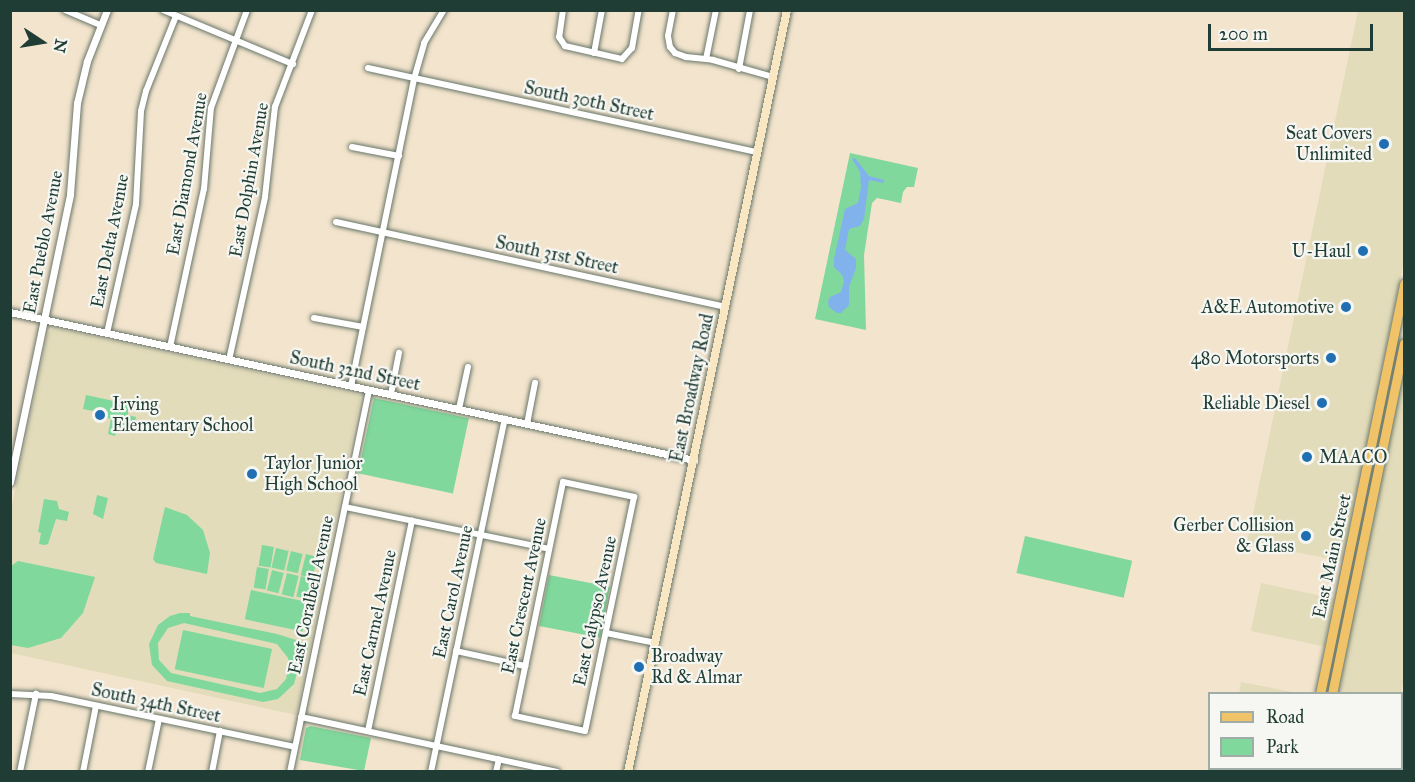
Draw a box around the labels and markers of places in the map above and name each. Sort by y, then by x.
place label: Seat Covers Unlimited [1286,123,1372,166]
marker: Seat Covers Unlimited [1377,137,1391,151]
place label: U-Haul [1292,240,1351,262]
marker: U-Haul [1356,244,1370,258]
place label: A&E Automotive [1202,296,1334,318]
marker: A&E Automotive [1339,300,1353,314]
place label: 480 Motorsports [1191,347,1319,369]
marker: 480 Motorsports [1324,351,1338,365]
place label: Reliable Diesel [1202,392,1310,414]
place label: Irving Elementary School [112,394,254,436]
marker: Reliable Diesel [1315,396,1329,410]
marker: Irving Elementary School [93,408,107,422]
place label: MAACO [1319,446,1387,468]
marker: MAACO [1300,450,1314,464]
place label: Taylor Junior High School [264,453,363,496]
marker: Taylor Junior High School [245,467,259,481]
place label: Gerber Collision & Glass [1173,515,1294,558]
marker: Gerber Collision & Glass [1299,529,1313,543]
place label: Broadway Rd & Almar [651,646,742,688]
marker: Broadway Rd & Almar [632,660,646,674]

